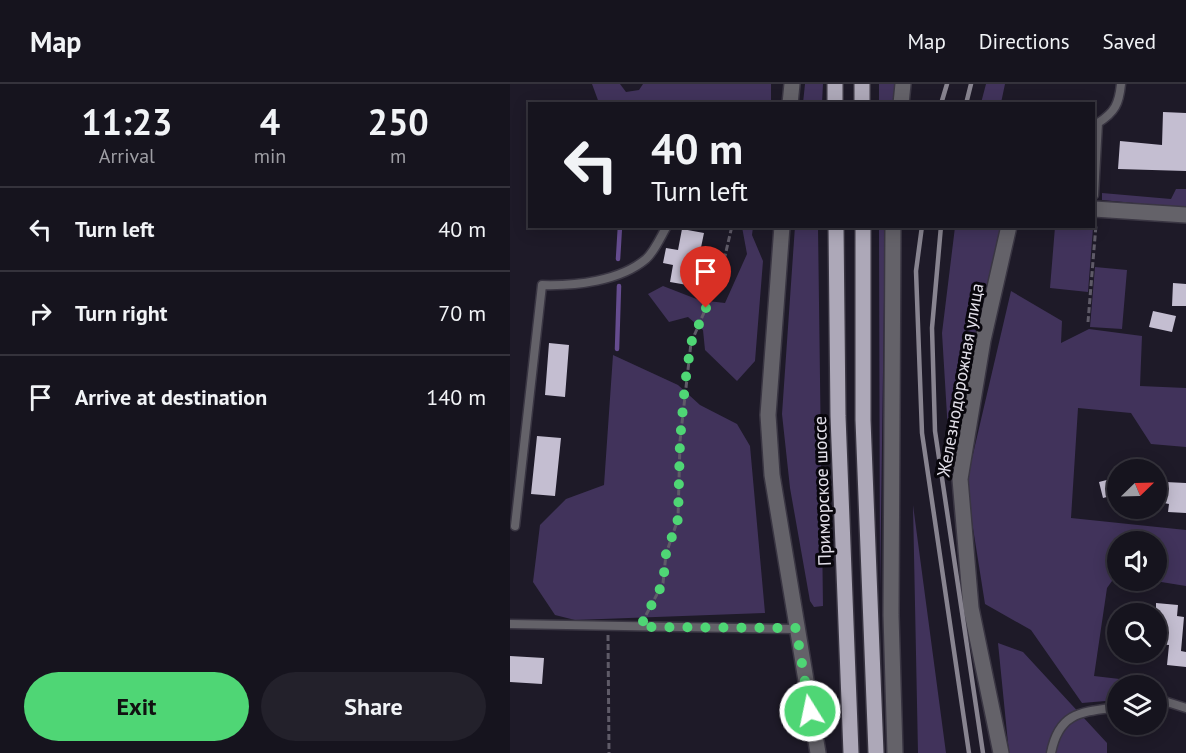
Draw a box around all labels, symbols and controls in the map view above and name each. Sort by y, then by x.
text: Map [30,23,81,60]
text: Map [907,28,946,55]
text: Directions [979,28,1070,55]
text: Saved [1103,28,1156,55]
text: 11:23 [81,98,173,145]
text: 4 [260,98,280,145]
text: 250 [368,98,429,145]
text: 40 m [651,121,743,176]
icon: left [552,126,630,204]
text: Arrival [99,143,155,169]
text: min [254,143,286,169]
text: m [390,143,406,169]
text: Turn left [651,174,748,208]
icon: left [24,213,57,246]
text: Turn left [75,215,155,243]
text: 40 m [438,215,486,243]
pin [680,246,731,308]
icon: arrive [689,255,722,288]
street label: Железнодорожная улица [931,281,988,480]
icon: right [24,297,57,330]
text: Turn right [75,299,167,327]
text: 70 m [438,299,486,327]
icon: arrive [24,381,57,414]
text: Arrive at destination [75,383,267,411]
text: 140 m [426,383,486,411]
street label: Приморское шоссе [808,416,836,566]
north arrow [1107,459,1167,519]
map controls [1107,459,1167,735]
button: sound [1107,531,1167,591]
button: search [1107,603,1167,663]
button: Exit [24,672,249,741]
button: Share [261,672,486,741]
button: layers [1107,675,1167,735]
position arrow [778,679,842,743]

